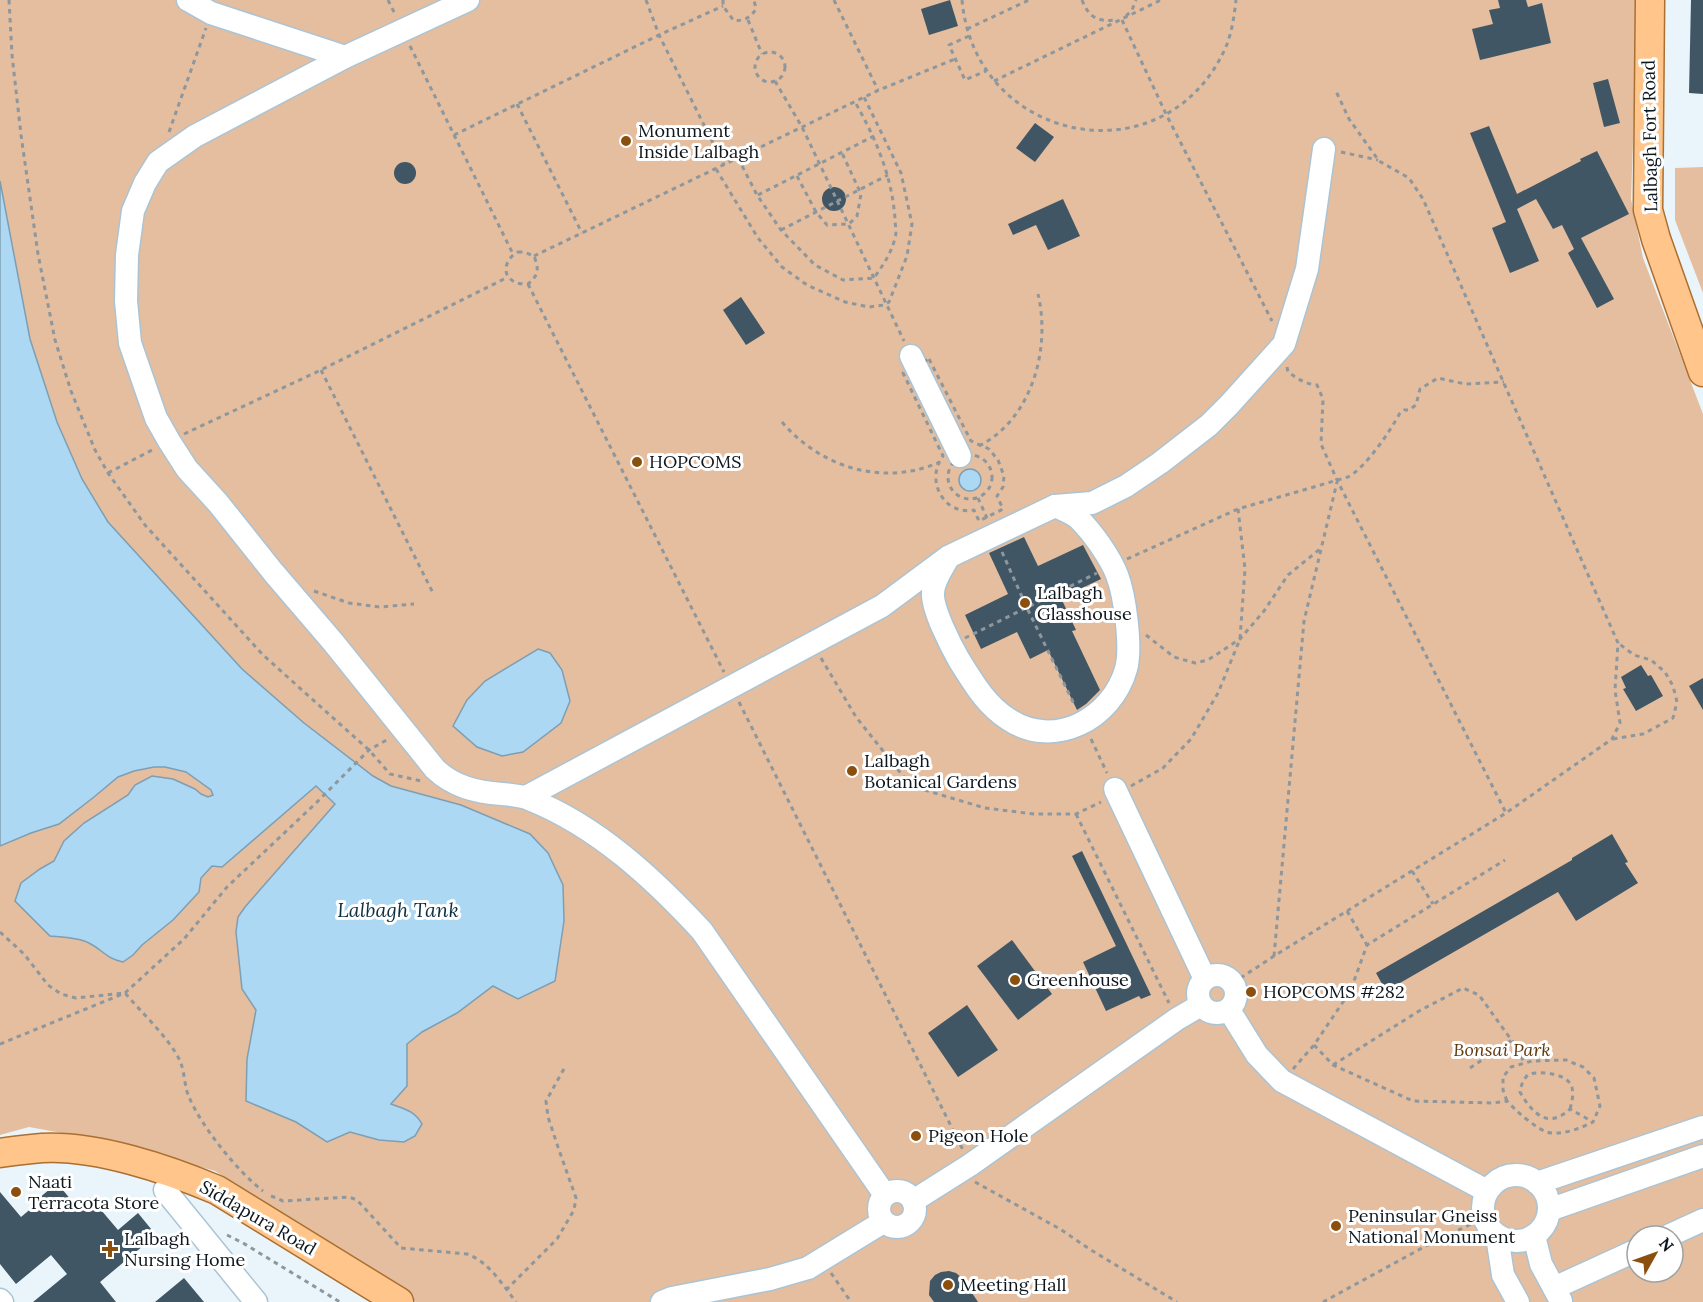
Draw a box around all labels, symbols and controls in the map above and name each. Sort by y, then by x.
street label: Lalbagh Fort Road [1637,60,1662,212]
place label: Monument Inside Lalbagh [638,119,760,163]
marker: Monument Inside Lalbagh [619,134,633,148]
place label: HOPCOMS [649,450,741,473]
marker: HOPCOMS [630,455,644,469]
place label: Lalbagh Glasshouse [1037,581,1132,625]
marker: Lalbagh Glasshouse [1018,596,1032,610]
place label: Lalbagh Botanical Gardens [864,749,1017,793]
marker: Lalbagh Botanical Gardens [845,764,859,778]
water label: Lalbagh Tank [337,897,459,922]
place label: Greenhouse [1027,968,1129,991]
marker: Greenhouse [1008,973,1022,987]
place label: HOPCOMS #282 [1263,980,1405,1003]
marker: HOPCOMS #282 [1244,985,1258,999]
park label: Bonsai Park [1453,1038,1551,1061]
place label: Pigeon Hole [928,1124,1029,1147]
marker: Pigeon Hole [909,1129,923,1143]
place label: Naati Terracota Store [28,1170,159,1214]
street label: Siddapura Road [196,1175,321,1260]
marker: Naati Terracota Store [9,1185,23,1199]
place label: Peninsular Gneiss National Monument [1348,1204,1515,1248]
marker: Peninsular Gneiss National Monument [1329,1219,1343,1233]
north arrow [1625,1224,1685,1284]
place label: Lalbagh Nursing Home [124,1227,246,1271]
text: N [1655,1233,1678,1256]
marker: Lalbagh Nursing Home [101,1240,119,1258]
place label: Meeting Hall [960,1273,1066,1296]
marker: Meeting Hall [941,1278,955,1292]

